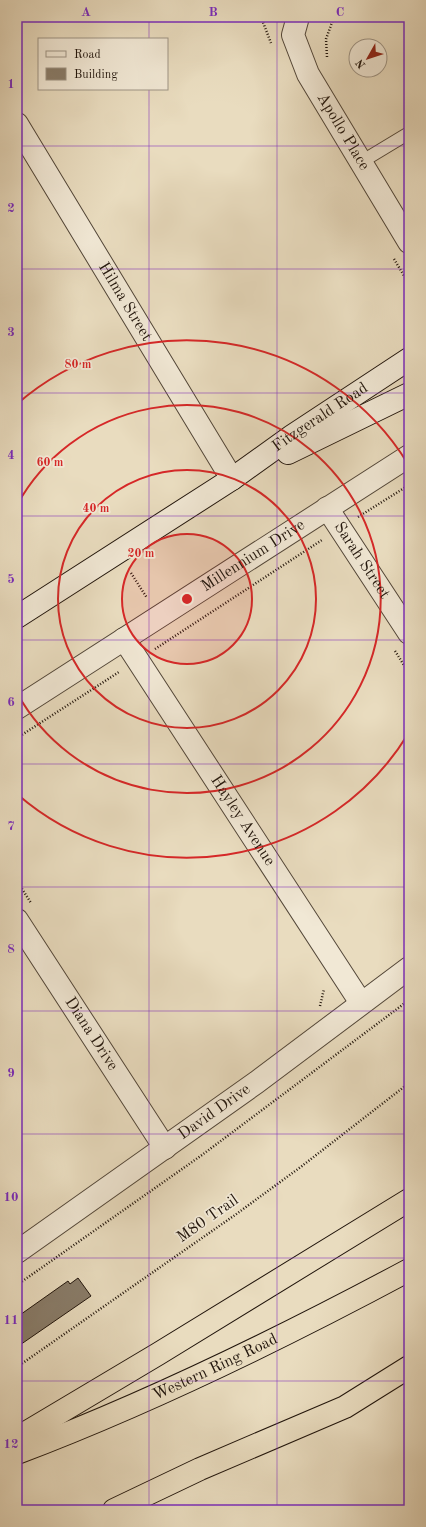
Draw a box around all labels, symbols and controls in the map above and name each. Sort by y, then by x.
text: A [81,6,91,19]
text: B [208,6,218,19]
text: C [336,6,344,19]
legend [38,38,168,90]
north arrow [348,38,388,78]
text: Road [74,49,101,61]
text: N [354,56,368,70]
text: Building [74,69,118,81]
text: 1 [7,78,15,91]
street label: Apollo Place [314,90,372,173]
text: 2 [7,202,15,215]
street label: Hilma Street [95,260,155,344]
text: 3 [7,326,15,339]
text: 80 m [65,359,92,371]
street label: Fitzgerald Road [270,380,371,455]
text: 4 [7,449,15,462]
text: 60 m [37,457,64,469]
text: 40 m [83,503,110,515]
street label: Millennium Drive [199,517,308,595]
street label: Sarah Street [331,520,393,602]
text: 20 m [128,548,155,560]
text: 5 [7,573,15,586]
centre of rings [180,592,194,606]
text: 6 [7,696,15,709]
street label: Hayley Avenue [207,773,278,869]
text: 7 [7,820,15,833]
text: 8 [7,943,15,956]
street label: Diana Drive [61,994,121,1074]
text: 9 [7,1067,15,1080]
street label: David Drive [176,1081,253,1143]
text: 10 [3,1191,19,1204]
street label: M80 Trail [174,1192,242,1246]
text: 11 [3,1314,19,1327]
street label: Western Ring Road [151,1331,280,1404]
text: 12 [3,1438,19,1451]

